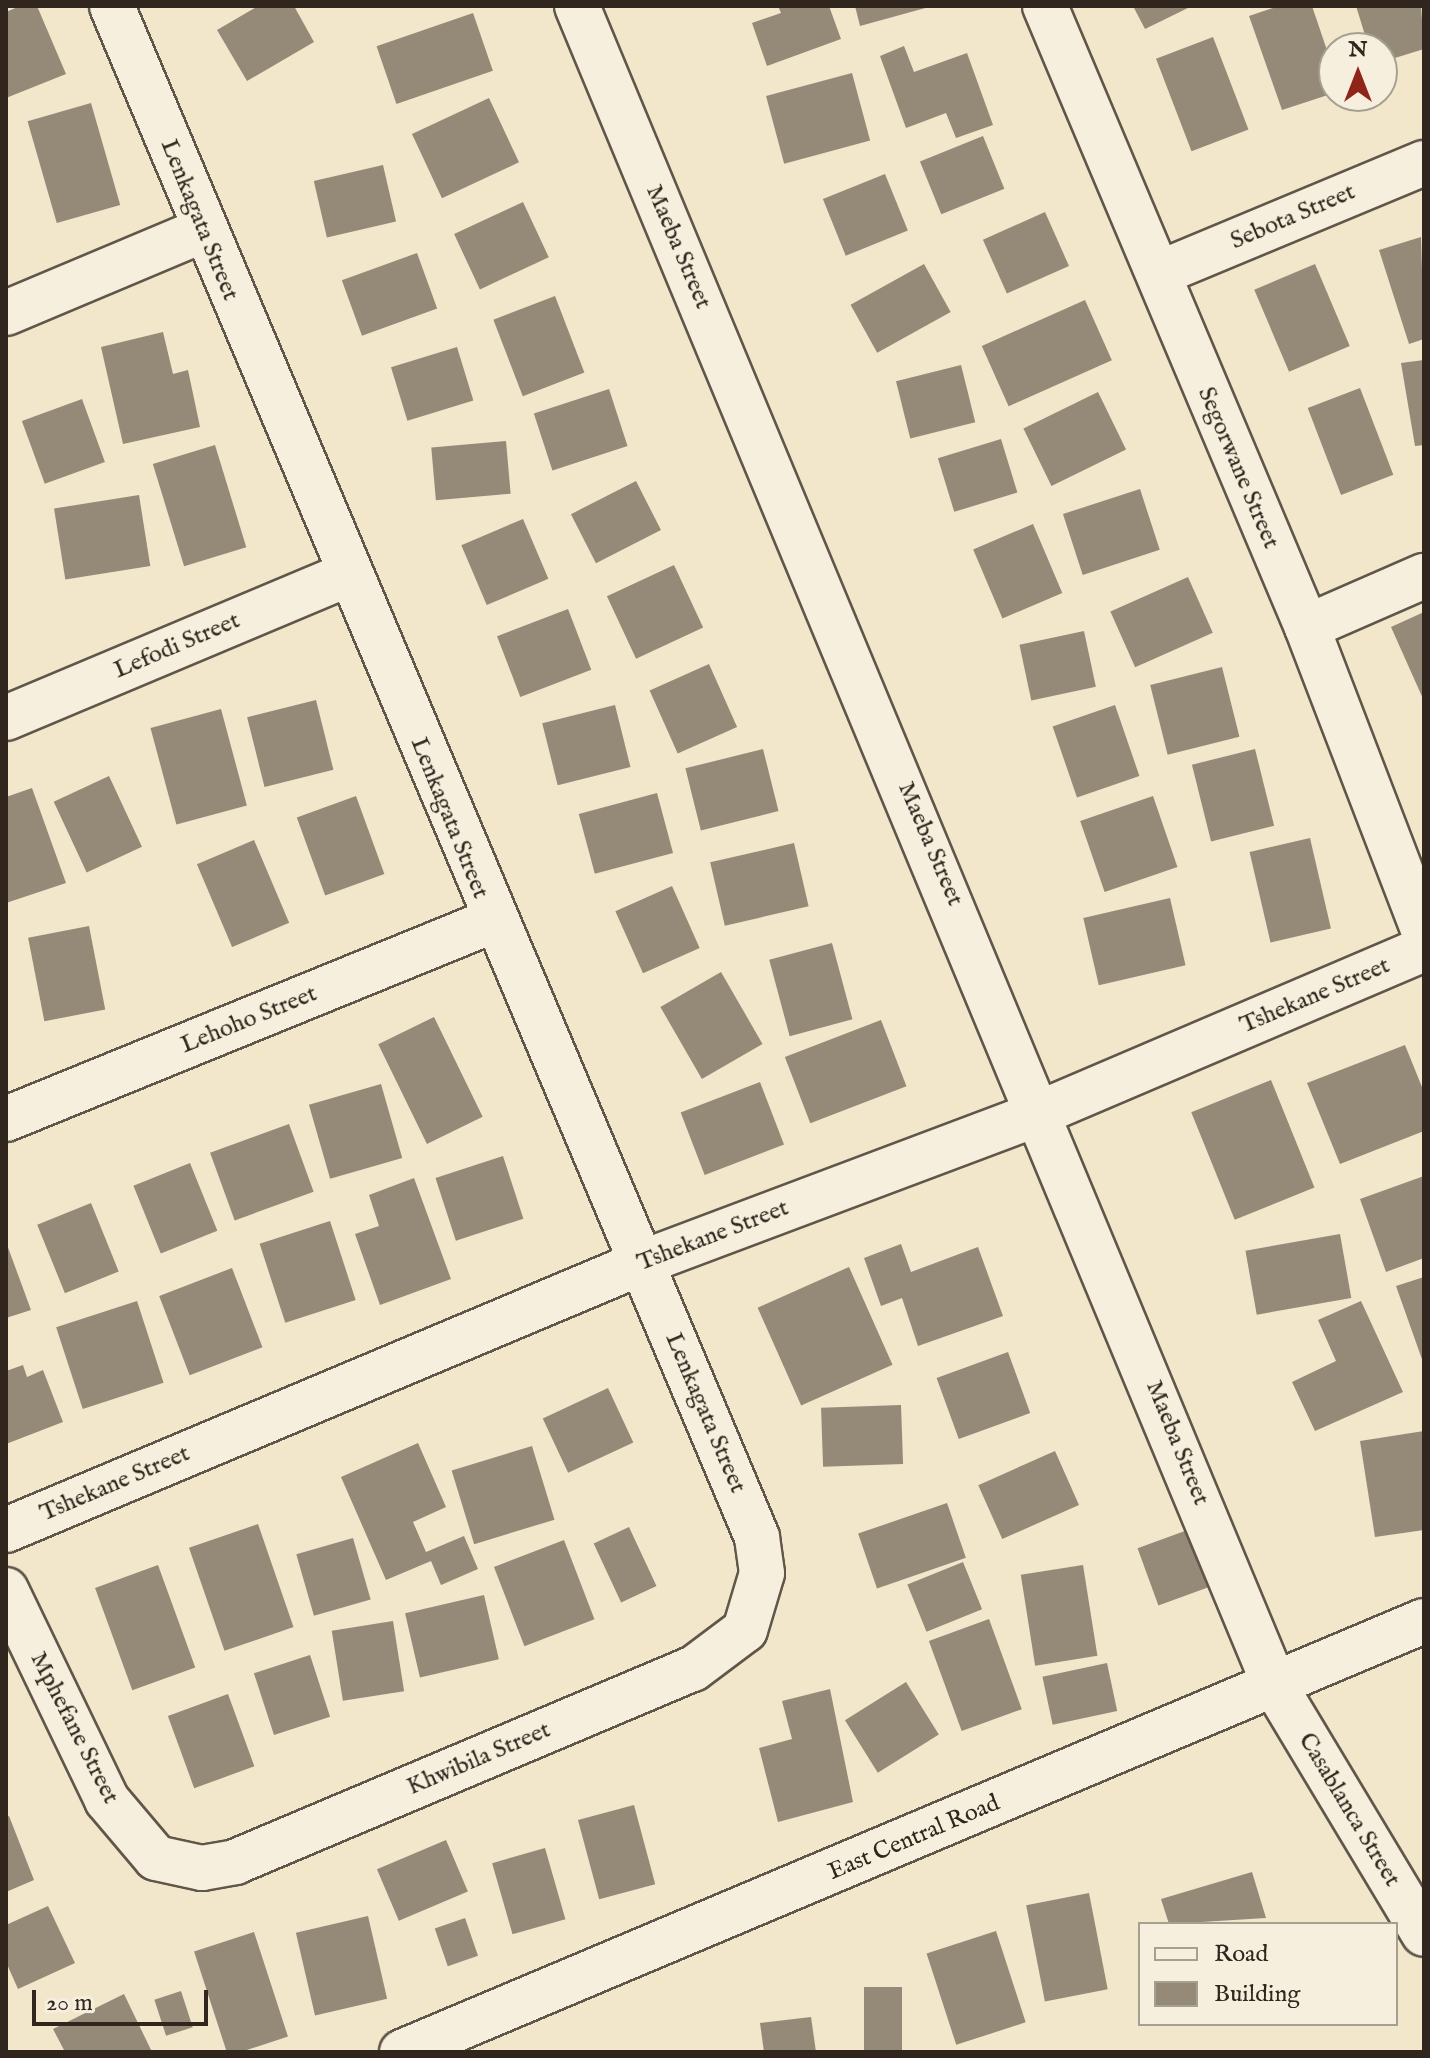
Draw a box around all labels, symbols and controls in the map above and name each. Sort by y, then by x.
north arrow [1318,32,1398,112]
text: N [1348,36,1368,64]
street label: Lenkagata Street [154,135,244,305]
street label: Sebota Street [1226,178,1360,256]
street label: Maeba Street [639,181,717,313]
street label: Segorwane Street [1191,383,1285,553]
street label: Lefodi Street [110,607,244,685]
street label: Lenkagata Street [404,733,494,903]
street label: Maeba Street [891,778,969,910]
street label: Tshekane Street [1236,952,1394,1040]
street label: Lehoho Street [177,980,321,1060]
street label: Tshekane Street [633,1194,793,1278]
street label: Lenkagata Street [658,1329,752,1497]
street label: Maeba Street [1139,1376,1215,1510]
street label: Tshekane Street [36,1440,194,1528]
street label: Mphefane Street [23,1647,125,1809]
street label: Khwibila Street [403,1716,555,1802]
street label: Casablanca Street [1292,1728,1406,1892]
street label: East Central Road [824,1789,1004,1887]
legend [1138,1922,1398,2026]
text: Road [1214,1939,1268,1970]
scale bar [36,1974,212,2024]
text: Building [1214,1979,1300,2010]
text: 20 m [46,1988,93,2019]

